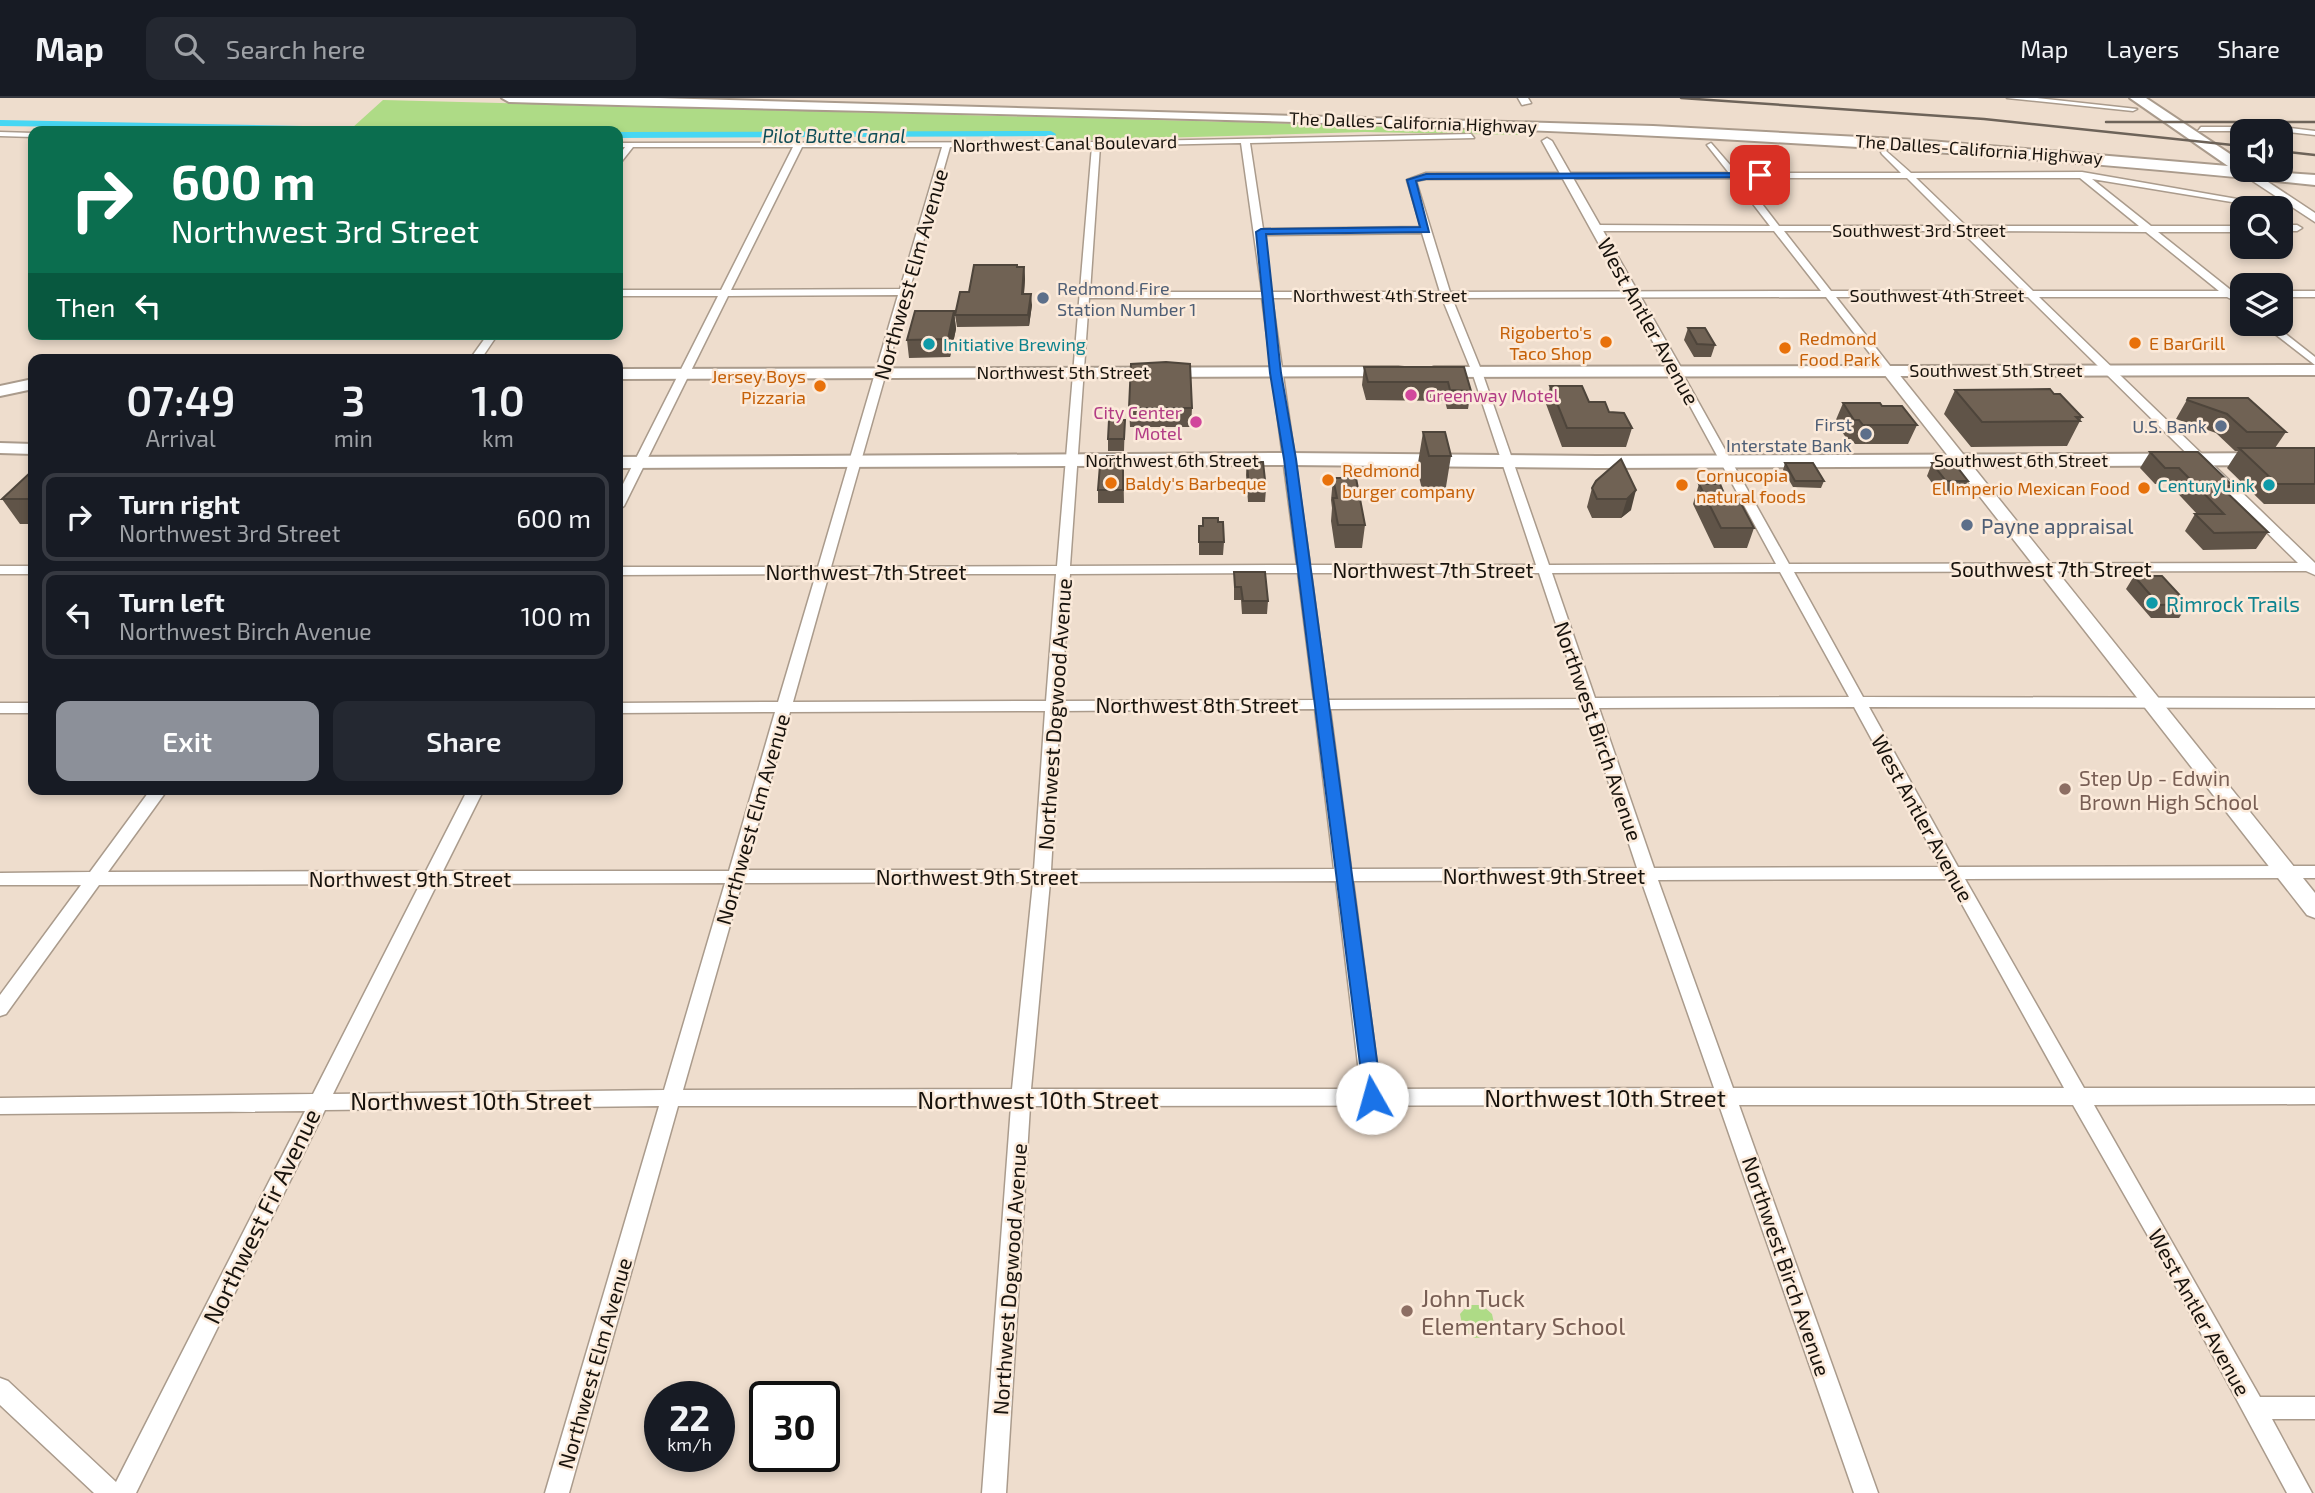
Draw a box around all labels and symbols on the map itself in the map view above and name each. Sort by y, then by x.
street label: The Dalles-California Highway [1289,107,1538,137]
water label: Pilot Butte Canal [762,124,906,147]
street label: The Dalles-California Highway [1854,129,2104,169]
street label: Northwest Canal Boulevard [953,130,1177,156]
pin [1730,145,1790,205]
street label: Northwest Elm Avenue [868,166,952,382]
street label: Southwest 3rd Street [1832,219,2006,241]
street label: West Antler Avenue [1593,233,1705,409]
place label: Redmond Fire Station Number 1 [1057,277,1196,320]
street label: Northwest 4th Street [1293,284,1467,306]
street label: Southwest 4th Street [1850,284,2025,306]
marker: Redmond Fire Station Number 1 [1035,290,1051,306]
place label: Rigoberto's Taco Shop [1499,321,1592,364]
place label: Redmond Food Park [1799,327,1880,370]
place label: E BarGrill [2149,332,2226,354]
place label: Initiative Brewing [943,333,1086,355]
marker: Rigoberto's Taco Shop [1598,334,1614,350]
marker: E BarGrill [2127,335,2143,351]
marker: Initiative Brewing [921,336,937,352]
marker: Redmond Food Park [1777,340,1793,356]
street label: Southwest 5th Street [1909,359,2083,381]
street label: Northwest 5th Street [977,361,1150,383]
place label: Jersey Boys Pizzaria [711,365,806,408]
marker: Jersey Boys Pizzaria [812,378,828,394]
place label: Greenway Motel [1425,384,1559,406]
marker: Greenway Motel [1403,387,1419,403]
place label: City Center Motel [1093,401,1183,444]
place label: First Interstate Bank [1726,413,1852,456]
marker: City Center Motel [1188,414,1204,430]
place label: U.S. Bank [2132,415,2207,437]
marker: U.S. Bank [2213,418,2229,434]
marker: First Interstate Bank [1858,426,1874,442]
street label: Northwest 6th Street [1085,449,1259,471]
street label: Southwest 6th Street [1934,449,2108,471]
place label: Redmond burger company [1342,459,1476,502]
place label: Cornucopia natural foods [1696,464,1806,507]
place label: Baldy's Barbeque [1125,472,1267,494]
marker: Redmond burger company [1320,472,1336,488]
place label: CenturyLink [2157,474,2255,496]
marker: Baldy's Barbeque [1103,475,1119,491]
marker: Cornucopia natural foods [1674,477,1690,493]
place label: El Imperio Mexican Food [1932,477,2130,499]
marker: CenturyLink [2261,477,2277,493]
marker: El Imperio Mexican Food [2136,480,2152,496]
place label: Payne appraisal [1981,513,2134,538]
marker: Payne appraisal [1959,517,1975,533]
street label: Southwest 7th Street [1950,556,2152,581]
street label: Northwest 7th Street [1332,557,1534,582]
street label: Northwest 7th Street [765,559,967,584]
street label: Northwest Dogwood Avenue [1032,577,1076,851]
place label: Rimrock Trails [2166,591,2300,616]
marker: Rimrock Trails [2144,595,2160,611]
street label: Northwest Birch Avenue [1550,618,1648,844]
street label: Northwest 8th Street [1095,692,1299,717]
street label: Northwest Elm Avenue [710,711,794,927]
street label: West Antler Avenue [1867,730,1979,906]
place label: Step Up - Edwin Brown High School [2079,765,2259,814]
marker: Step Up - Edwin Brown High School [2057,781,2073,797]
street label: Northwest 9th Street [1443,863,1645,888]
street label: Northwest 9th Street [876,864,1078,889]
street label: Northwest 9th Street [309,866,511,891]
position arrow [1335,1061,1409,1135]
street label: Northwest 10th Street [1484,1083,1726,1112]
street label: Northwest 10th Street [917,1085,1159,1114]
street label: Northwest 10th Street [350,1086,592,1115]
street label: Northwest Fir Avenue [196,1104,326,1328]
street label: Northwest Dogwood Avenue [987,1142,1031,1416]
street label: Northwest Birch Avenue [1738,1153,1836,1379]
street label: West Antler Avenue [2144,1224,2256,1400]
street label: Northwest Elm Avenue [552,1255,636,1471]
place label: John Tuck Elementary School [1421,1283,1625,1340]
marker: John Tuck Elementary School [1399,1303,1415,1319]
speed limit sign: 30 [749,1381,840,1472]

